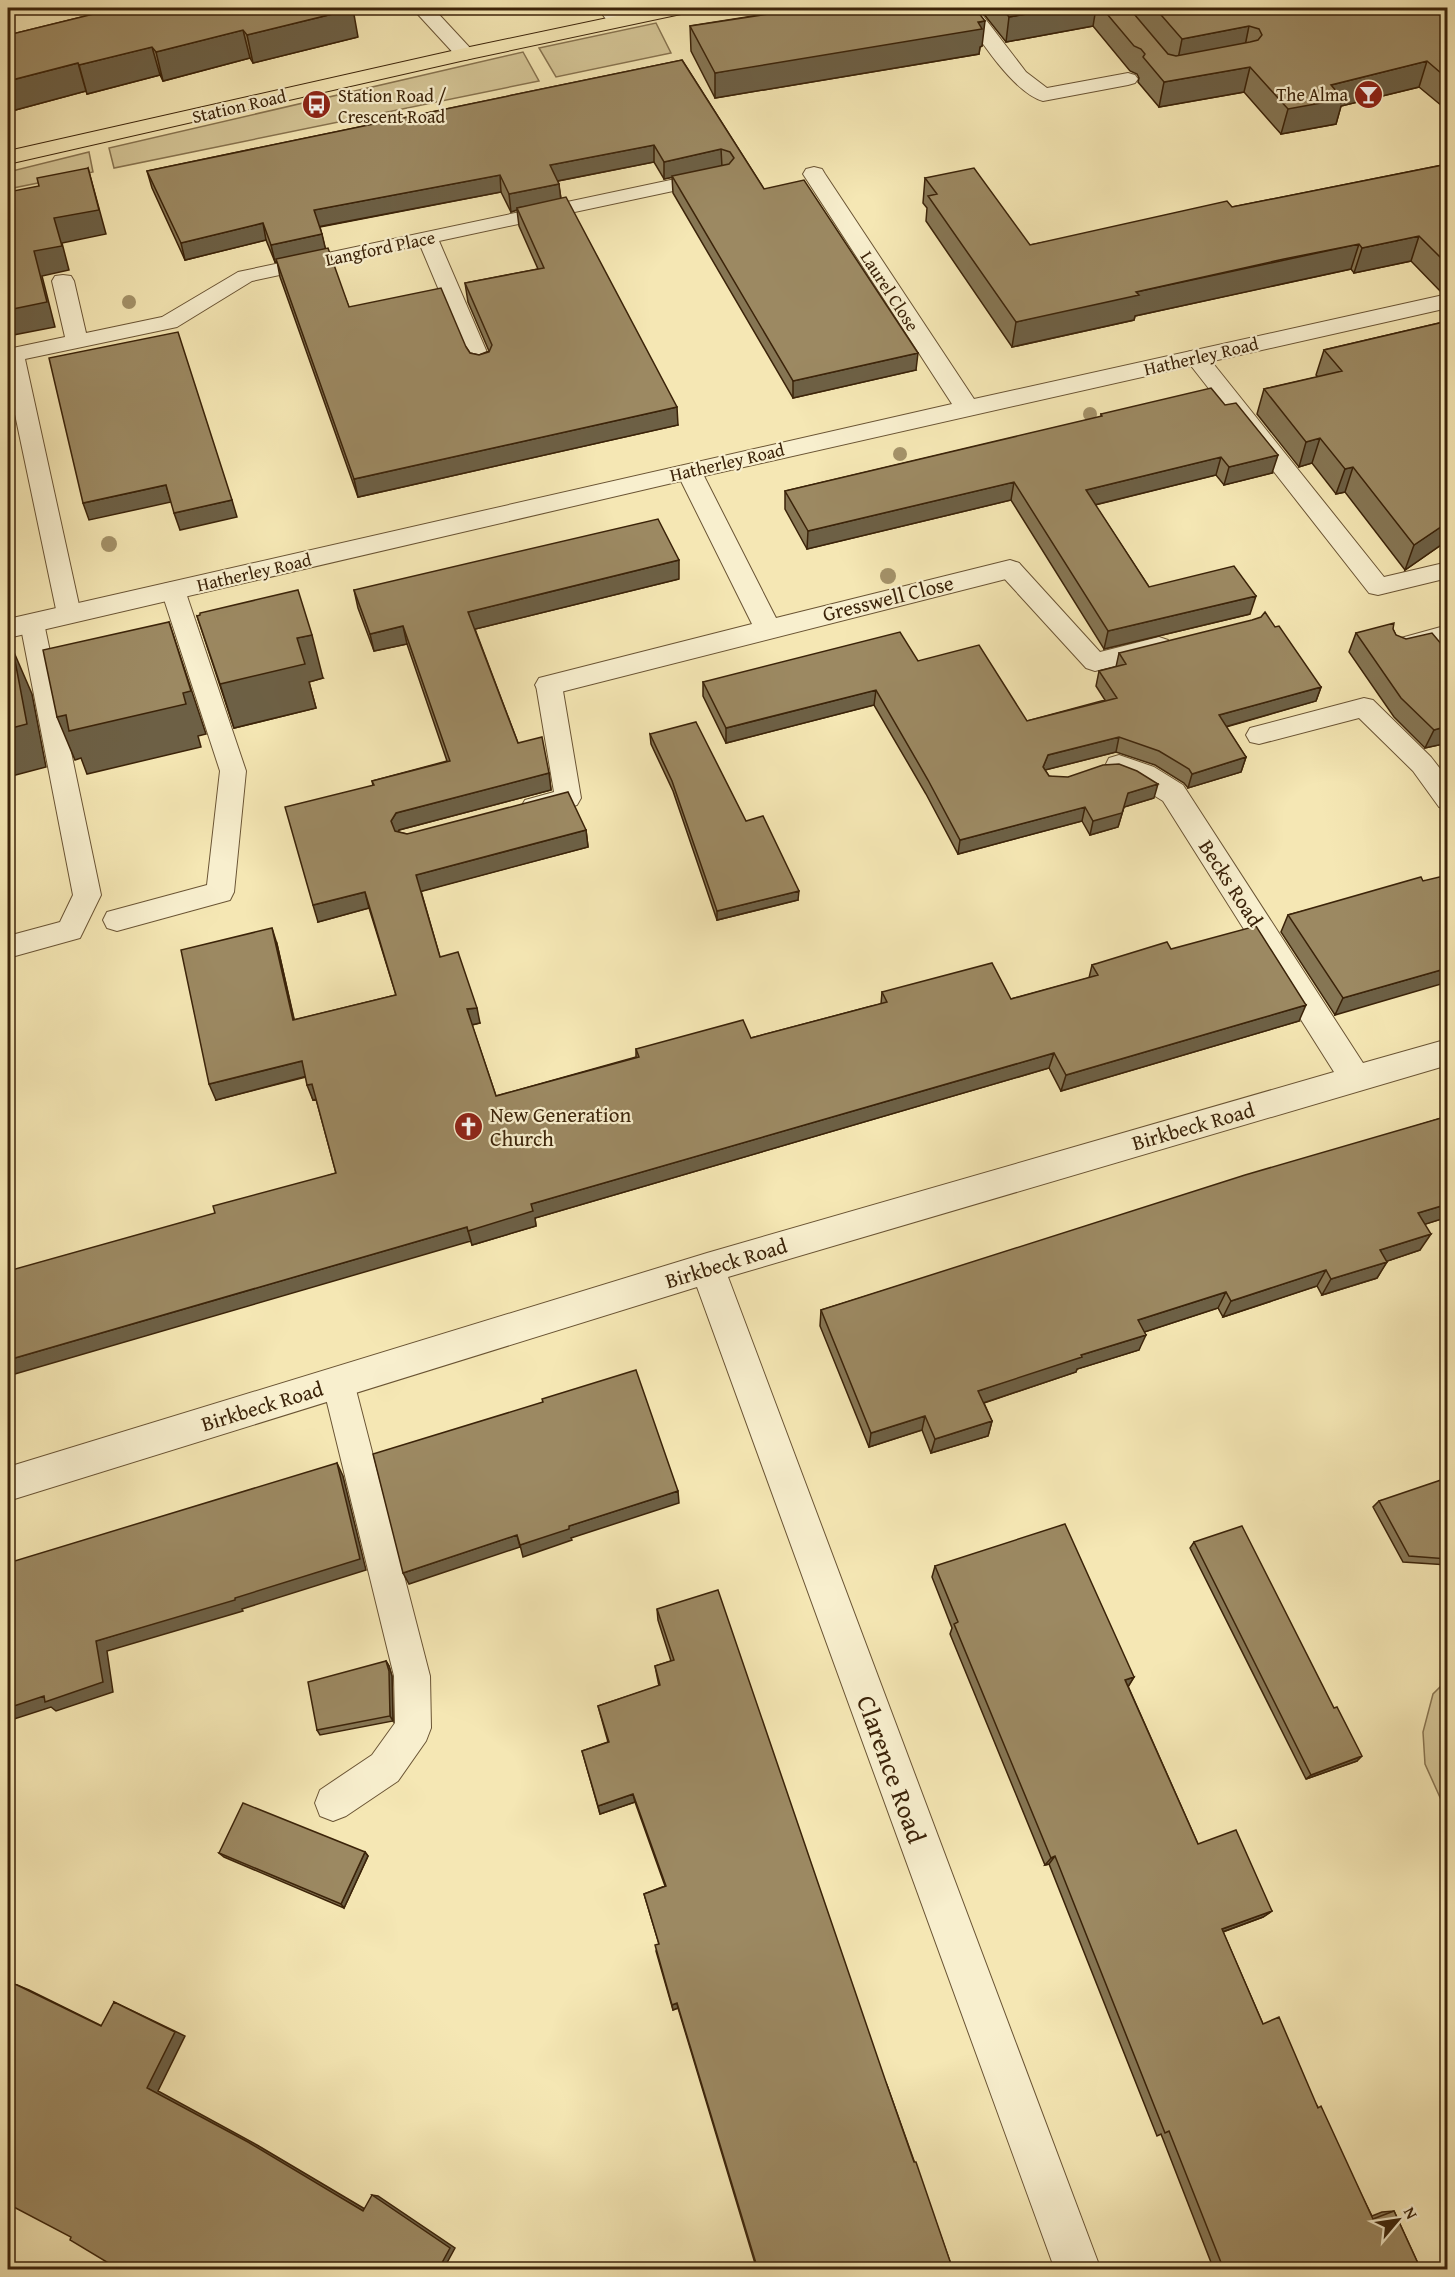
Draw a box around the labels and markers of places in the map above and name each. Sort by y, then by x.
bar icon: The Alma [1353,78,1385,110]
place label: The Alma [1276,81,1348,108]
place label: Station Road / Crescent Road [338,82,447,130]
bus stop icon: Station Road / Crescent Road [301,89,333,121]
place label: New Generation Church [490,1099,631,1154]
church icon: New Generation Church [453,1110,485,1142]

